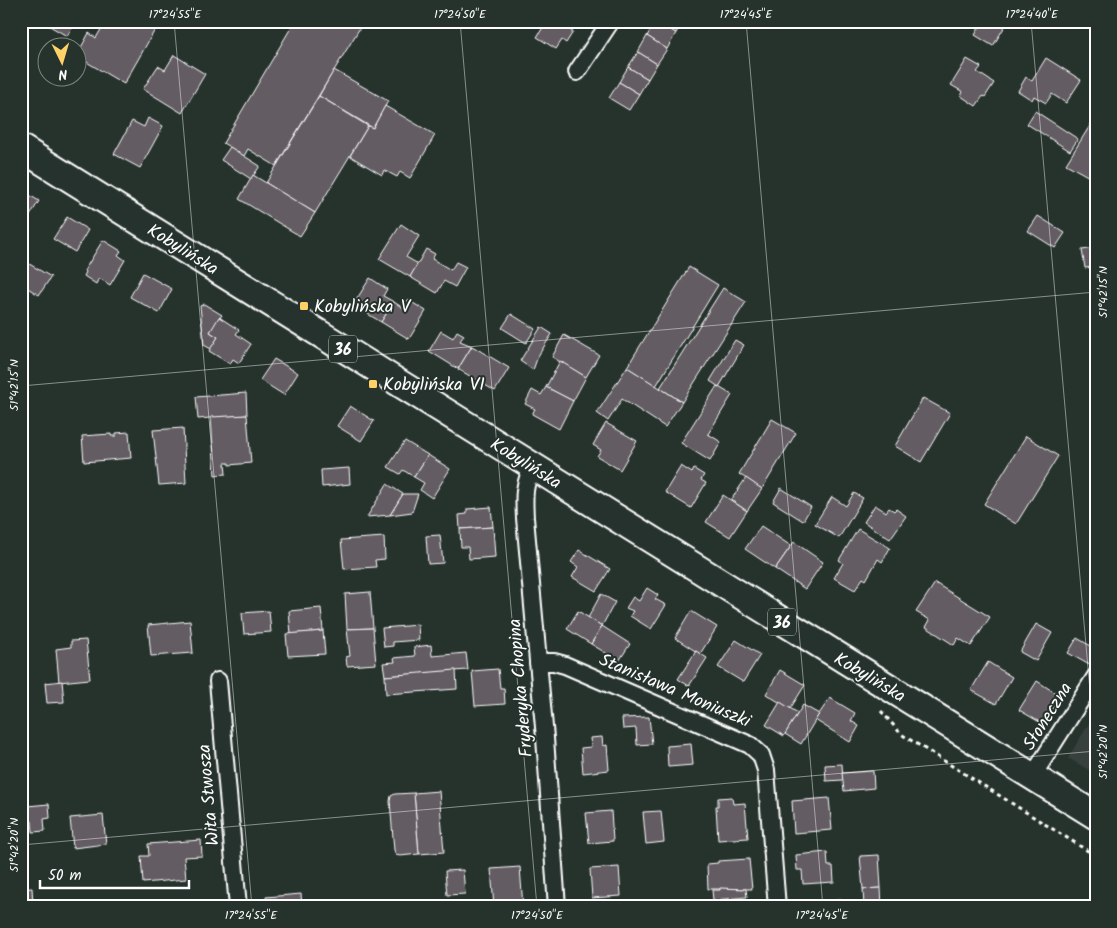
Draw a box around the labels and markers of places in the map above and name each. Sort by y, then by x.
place label: Kobylińska V [314,293,412,322]
marker: Kobylińska V [298,300,310,312]
place label: Kobylińska VI [383,371,485,400]
marker: Kobylińska VI [367,378,379,390]

